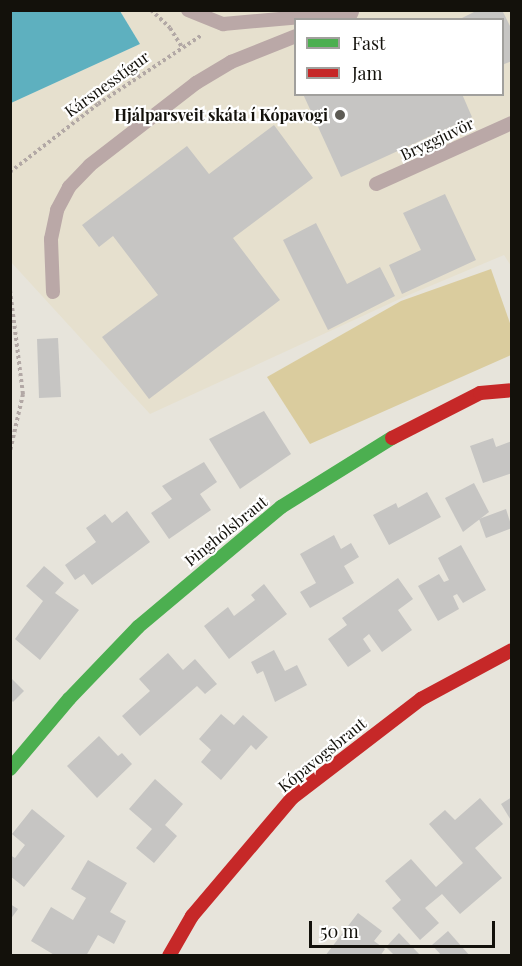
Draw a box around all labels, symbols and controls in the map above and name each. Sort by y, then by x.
legend [294,18,504,96]
text: Fast [352,31,385,55]
street label: Kársnesstígur [61,47,153,121]
text: Jam [352,61,382,85]
place label: Hjálparsveit skáta í Kópavogi [114,105,328,125]
marker: Hjálparsveit skáta í Kópavogi [333,108,347,122]
street label: Bryggjuvör [397,114,477,164]
street label: Þinghólsbraut [181,492,271,570]
street label: Kópavogsbraut [274,714,370,796]
scale bar [312,909,498,947]
text: 50 m [320,919,359,943]

